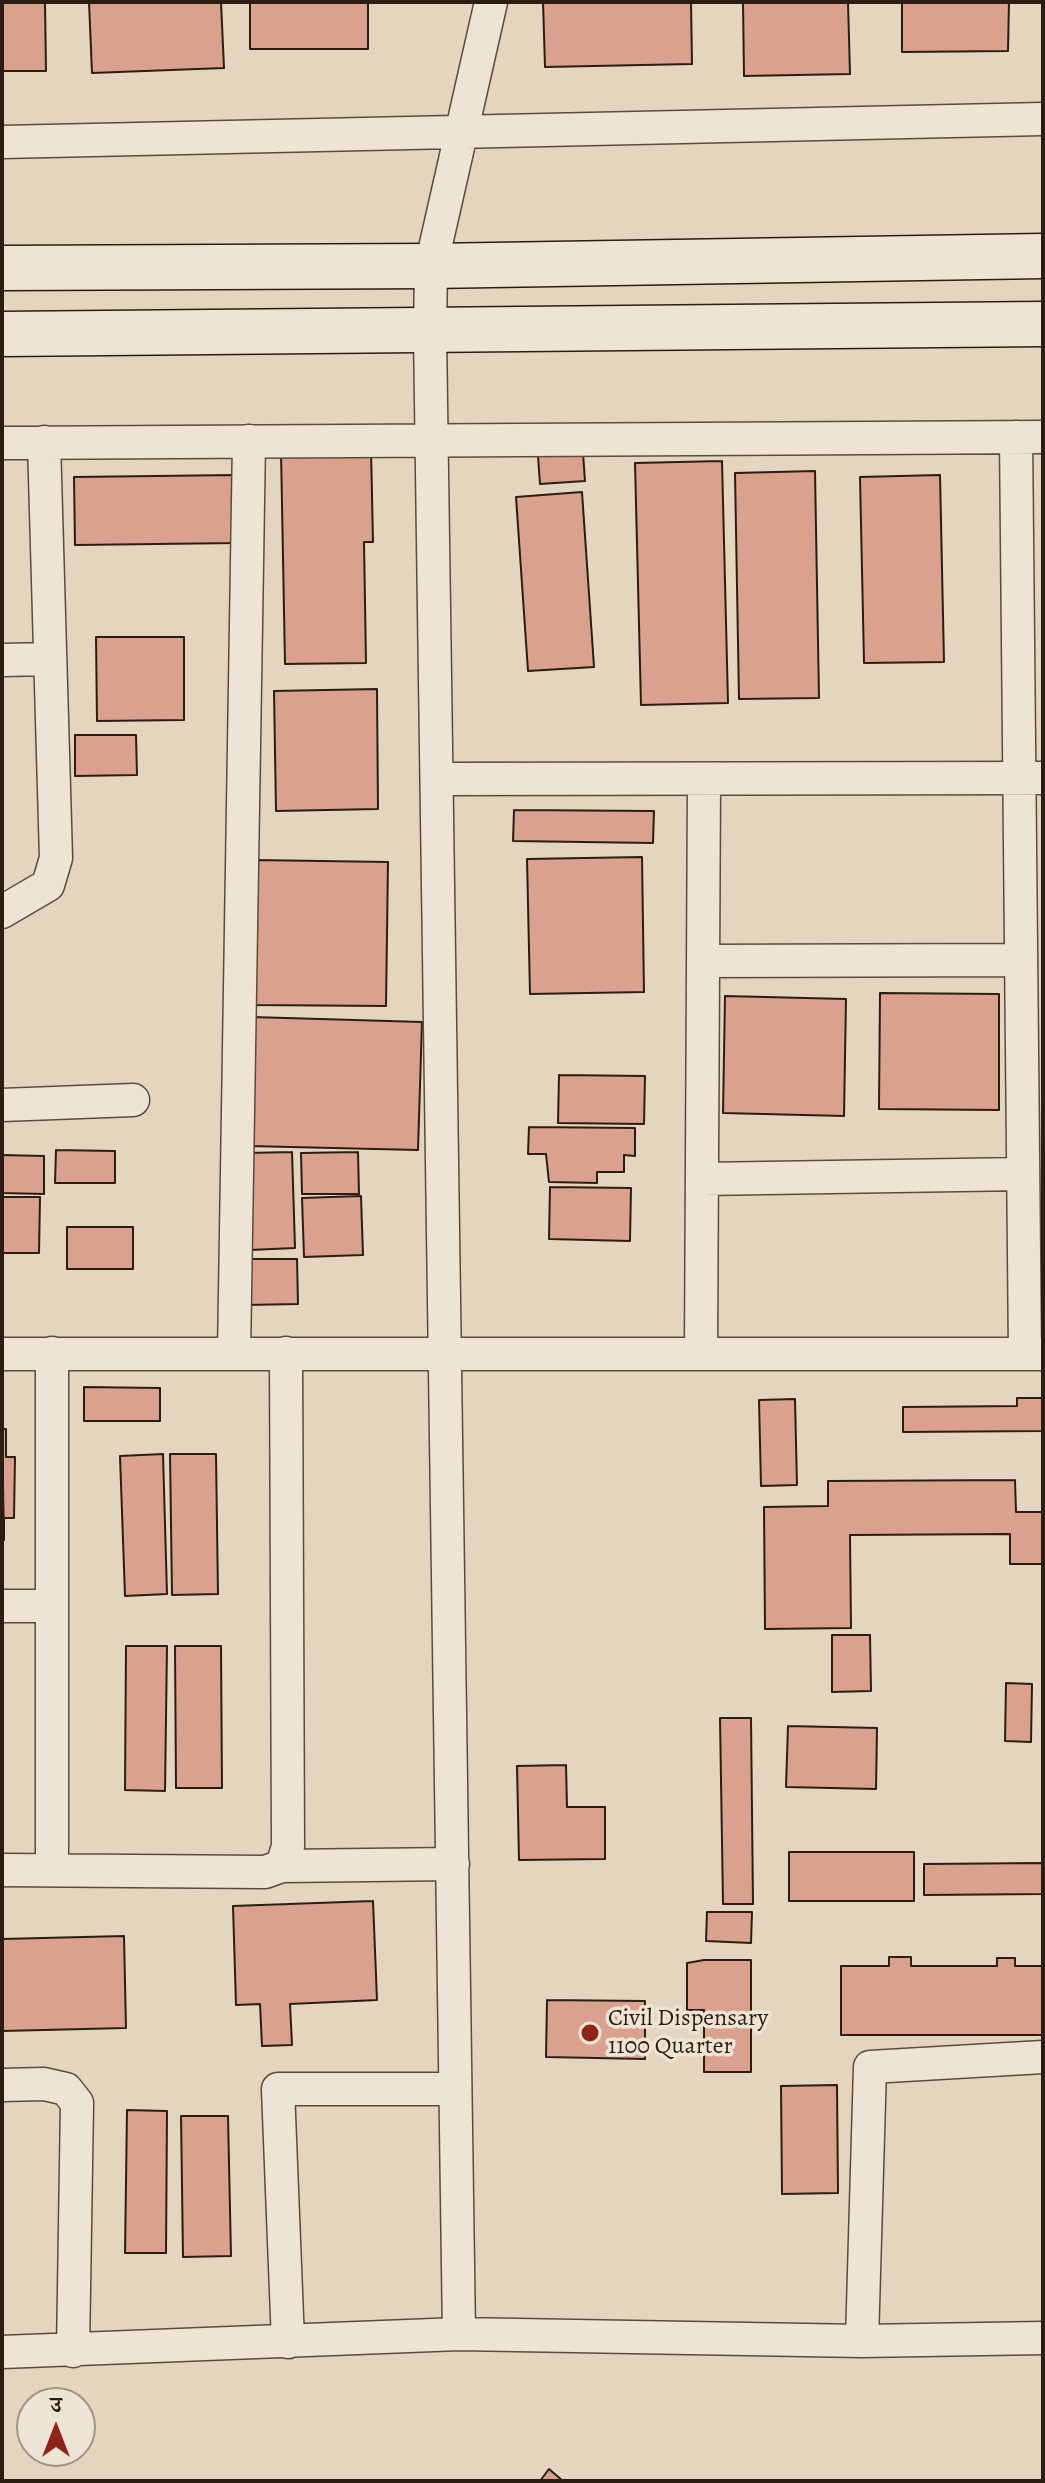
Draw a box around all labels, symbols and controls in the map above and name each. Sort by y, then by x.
place label: Civil Dispensary 1100 Quarter [608,2005,768,2061]
marker: Civil Dispensary 1100 Quarter [579,2022,601,2044]
north arrow [16,2387,96,2467]
text: उ [50,2390,62,2420]

